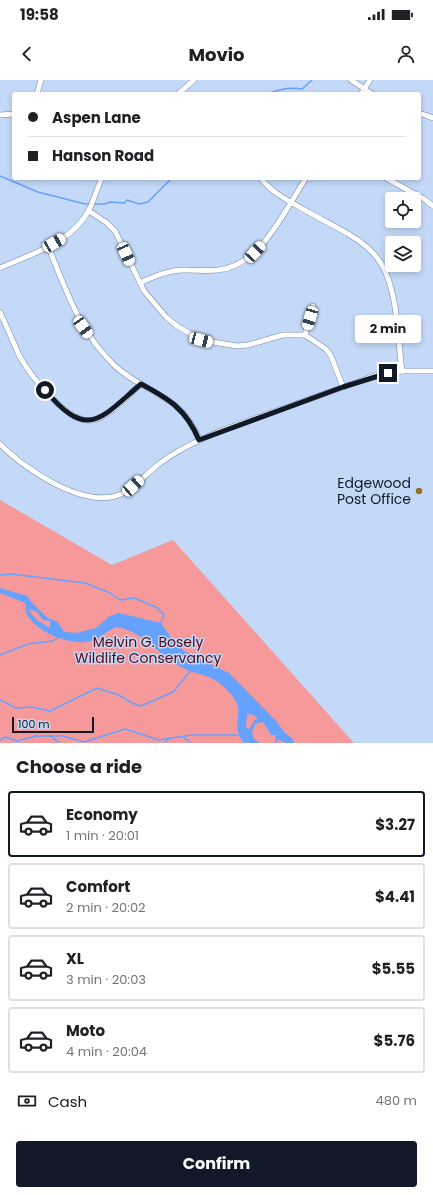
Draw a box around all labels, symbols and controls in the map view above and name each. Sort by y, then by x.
text: 19:58 [20,4,59,25]
text: Movio [188,42,245,67]
icon: back [16,43,38,65]
icon: person [395,43,417,65]
text: Aspen Lane [52,107,141,128]
text: Hanson Road [52,145,154,166]
map controls [385,192,421,272]
button: locate [385,192,421,228]
car [41,232,67,254]
button: layers [385,236,421,272]
car [242,239,268,265]
car [116,241,136,267]
car [301,305,319,331]
car [71,314,95,340]
callout: 2 min [355,315,421,343]
text: 2 min [370,319,406,338]
car [188,331,214,349]
route end [379,364,397,382]
route start [36,381,54,399]
place label: Edgewood Post Office [337,473,411,509]
car [120,474,146,498]
marker: Edgewood Post Office [414,486,424,496]
park label: Melvin G. Bosely Wildlife Conservancy [75,632,221,668]
scale bar [12,715,94,734]
text: 100 m [18,716,50,732]
text: Choose a ride [16,754,142,779]
text: Economy [66,804,138,825]
icon: car [18,806,54,842]
text: $3.27 [375,814,415,835]
text: 1 min · 20:01 [66,826,139,845]
text: Comfort [66,876,130,897]
icon: car [18,878,54,914]
text: $4.41 [375,886,415,907]
text: 2 min · 20:02 [66,898,146,917]
text: XL [66,948,84,969]
icon: car [18,950,54,986]
text: $5.55 [372,958,415,979]
text: 3 min · 20:03 [66,970,146,989]
text: Moto [66,1020,105,1041]
icon: car [18,1022,54,1058]
text: $5.76 [374,1030,415,1051]
text: 4 min · 20:04 [66,1042,147,1061]
icon: cash [16,1090,38,1112]
text: Cash [48,1091,87,1112]
text: 480 m [376,1091,417,1110]
button: Confirm [16,1141,417,1187]

